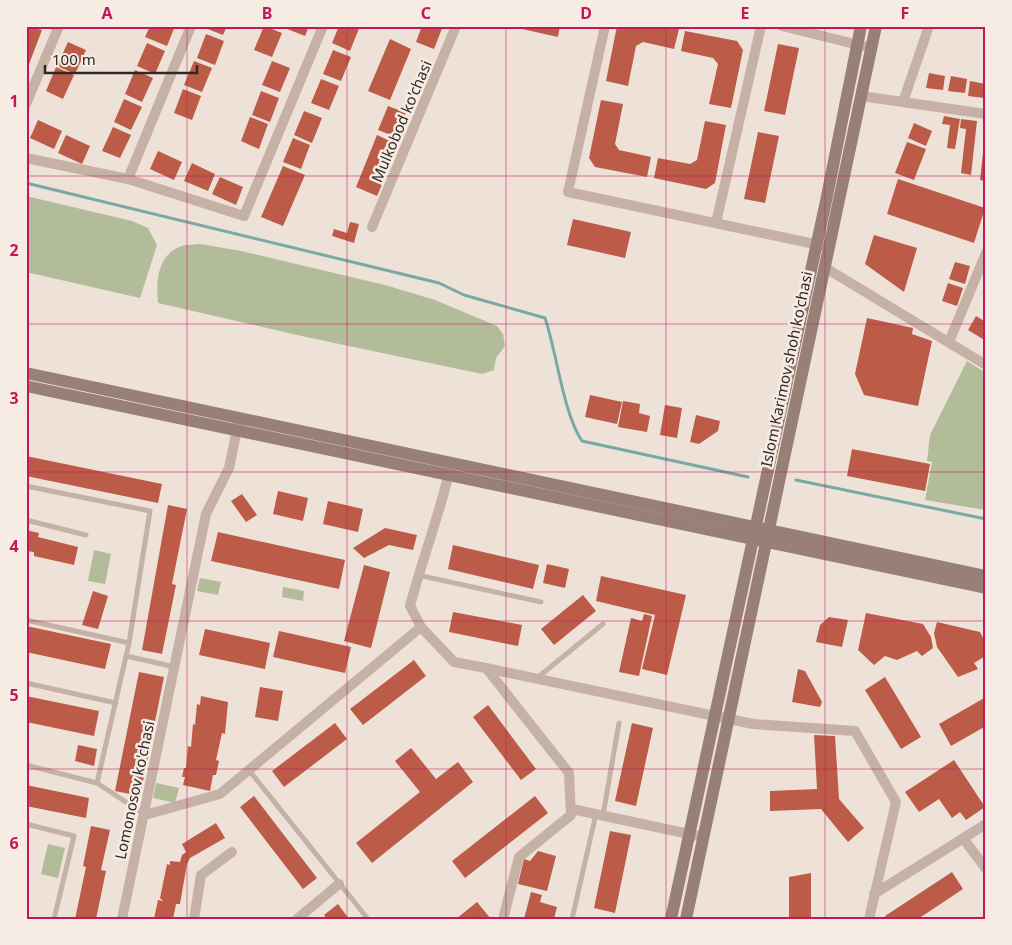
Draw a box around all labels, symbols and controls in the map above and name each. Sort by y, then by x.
text: A [101,2,113,24]
text: B [262,2,272,24]
text: C [421,2,431,24]
text: D [580,2,592,24]
text: E [741,2,750,24]
text: F [901,2,909,24]
scale bar [45,42,198,74]
text: 100 m [52,49,96,69]
street label: Mulkobod ko'chasi [366,57,436,185]
text: 1 [9,90,19,112]
text: 2 [9,239,19,261]
street label: Islom Karimov shoh ko'chasi [756,269,816,469]
text: 3 [9,387,19,409]
text: 4 [9,535,19,557]
text: 5 [9,684,19,706]
street label: Lomonosov ko'chasi [110,719,158,861]
text: 6 [9,832,19,854]

